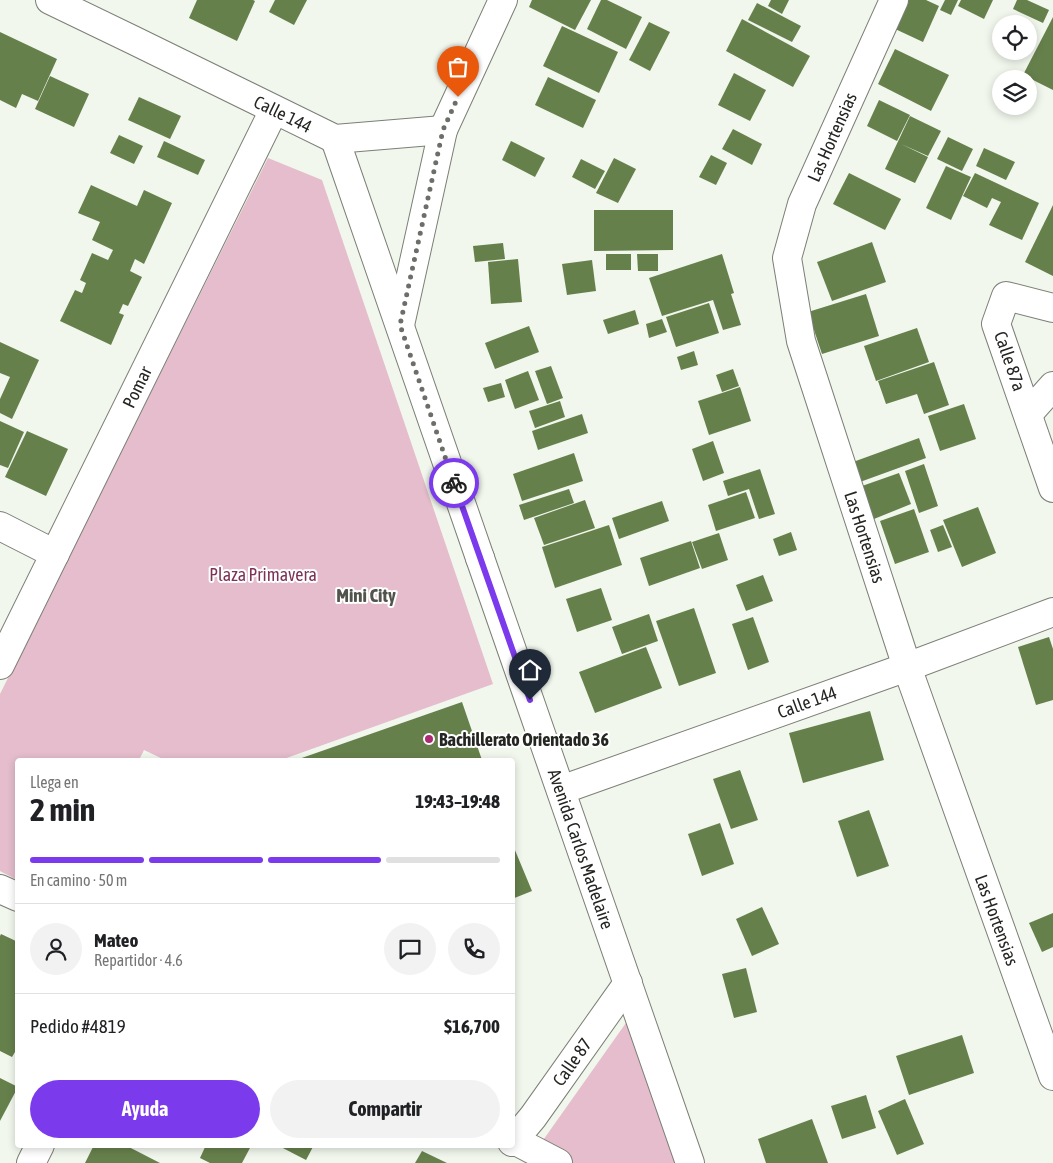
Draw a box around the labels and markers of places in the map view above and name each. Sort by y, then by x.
pin [437,46,479,97]
pin [509,649,551,700]
place label: Bachillerato Orientado 36 [439,729,609,750]
marker: Bachillerato Orientado 36 [423,733,435,745]

